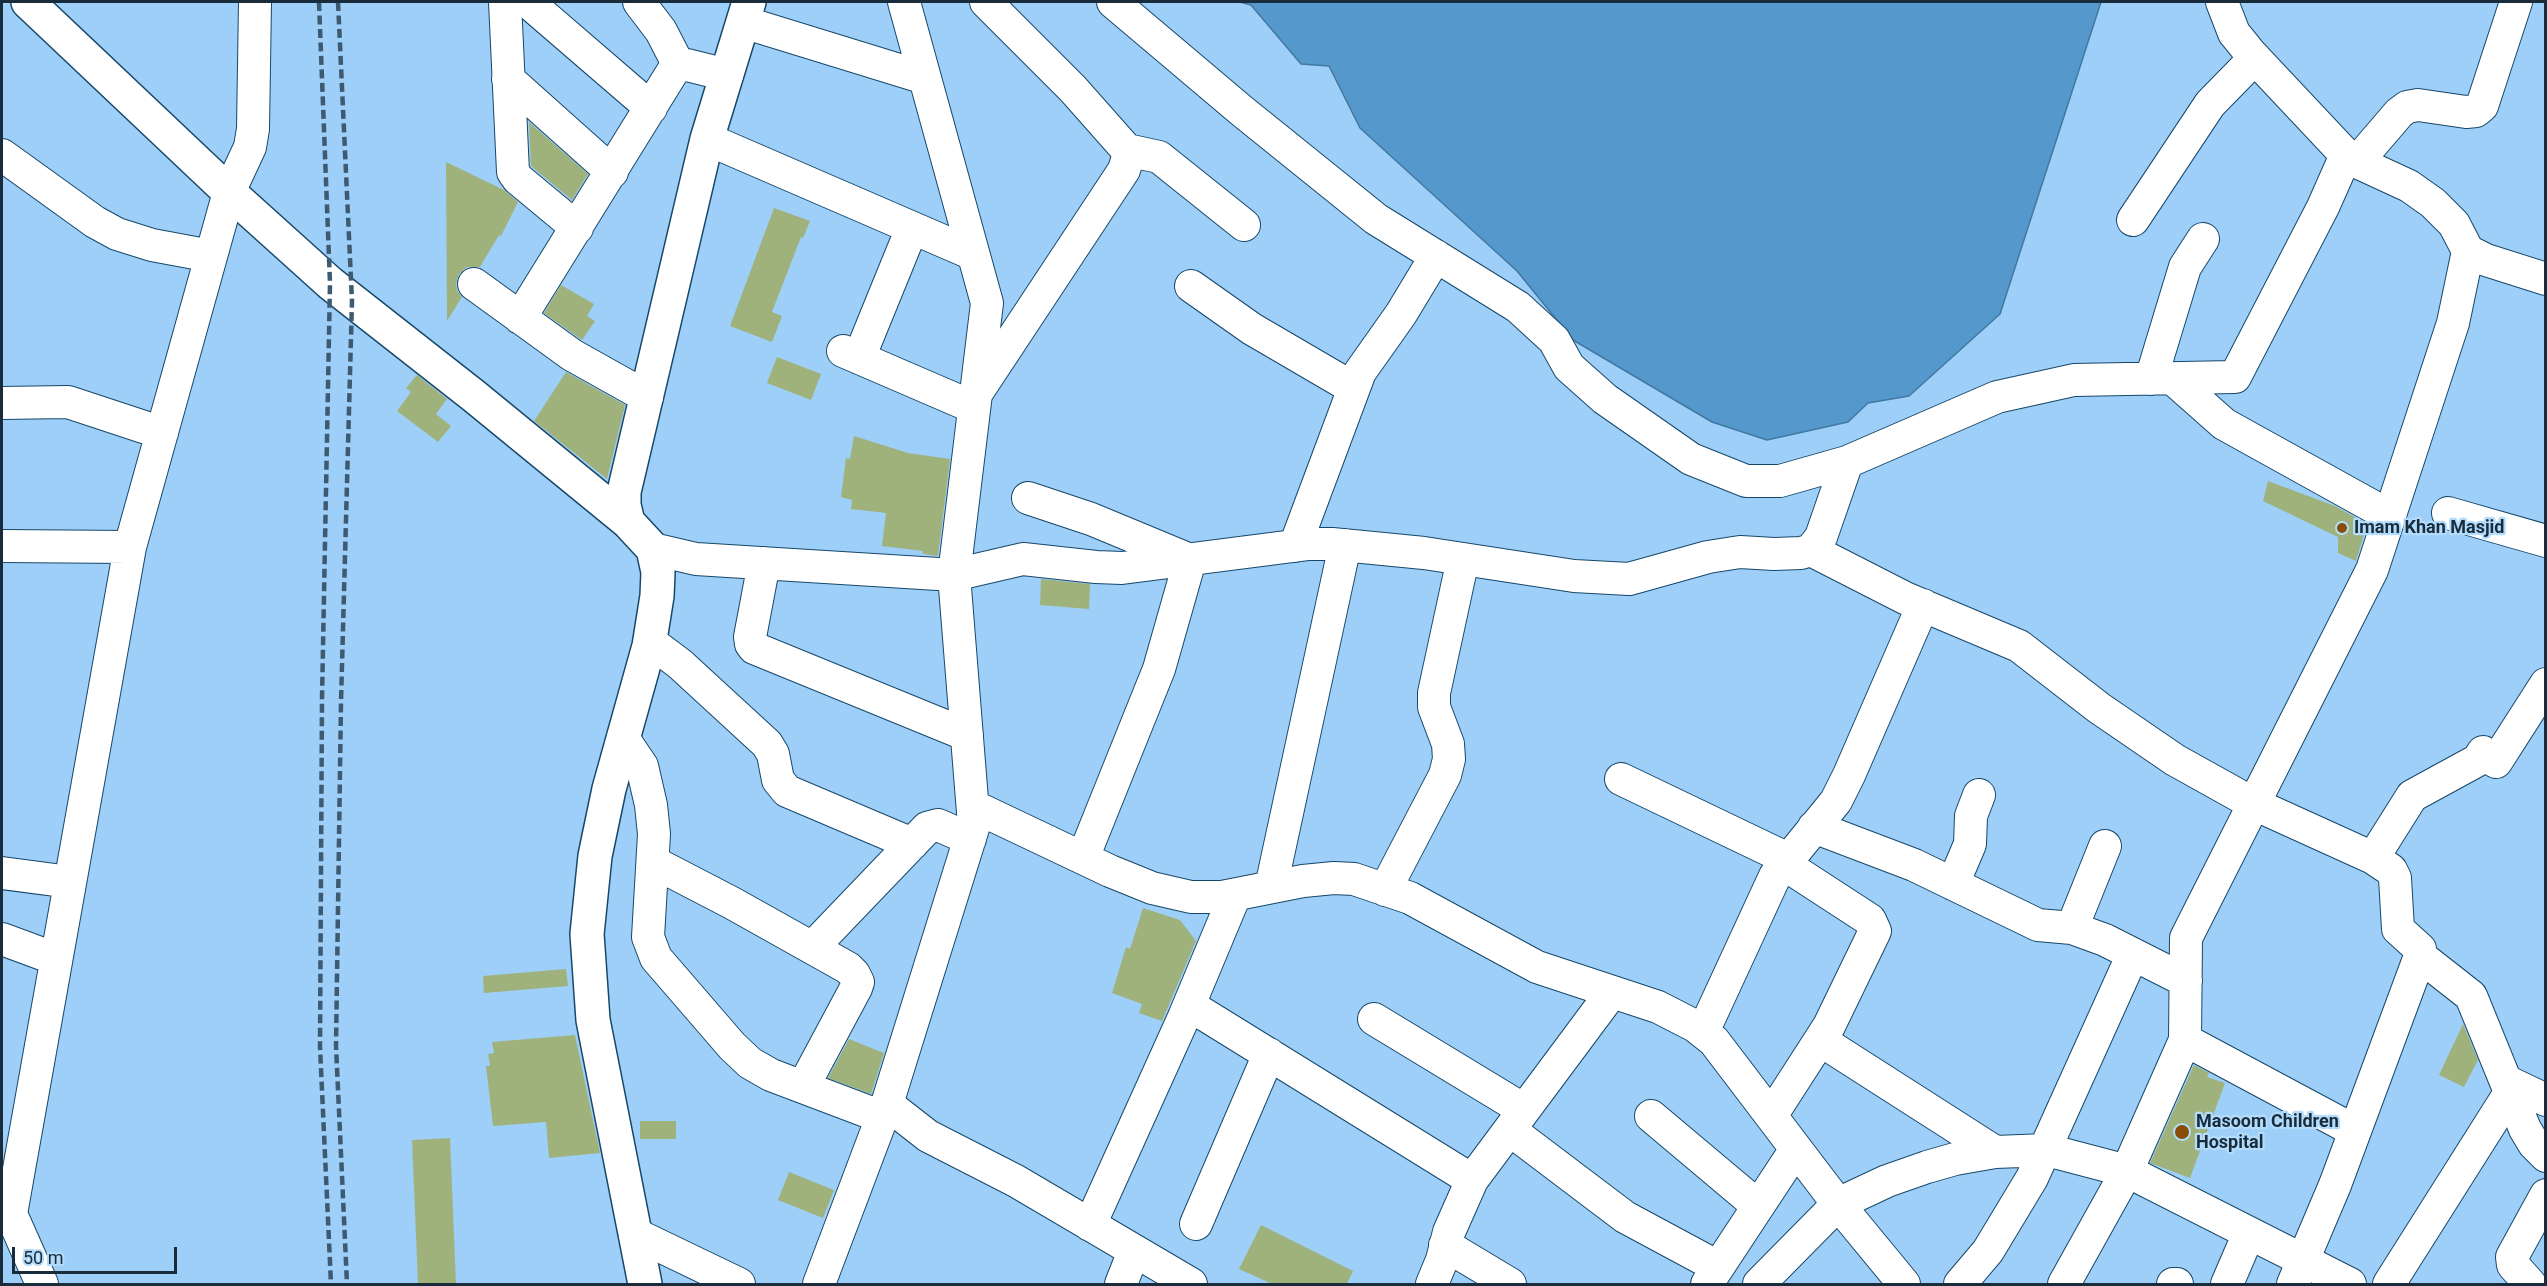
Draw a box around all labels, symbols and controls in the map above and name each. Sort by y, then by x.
place label: Imam Khan Masjid [2354,517,2504,539]
marker: Imam Khan Masjid [2335,521,2349,535]
place label: Masoom Children Hospital [2196,1111,2339,1154]
marker: Masoom Children Hospital [2173,1123,2191,1141]
scale bar [15,1235,180,1273]
text: 50 m [23,1247,63,1268]

